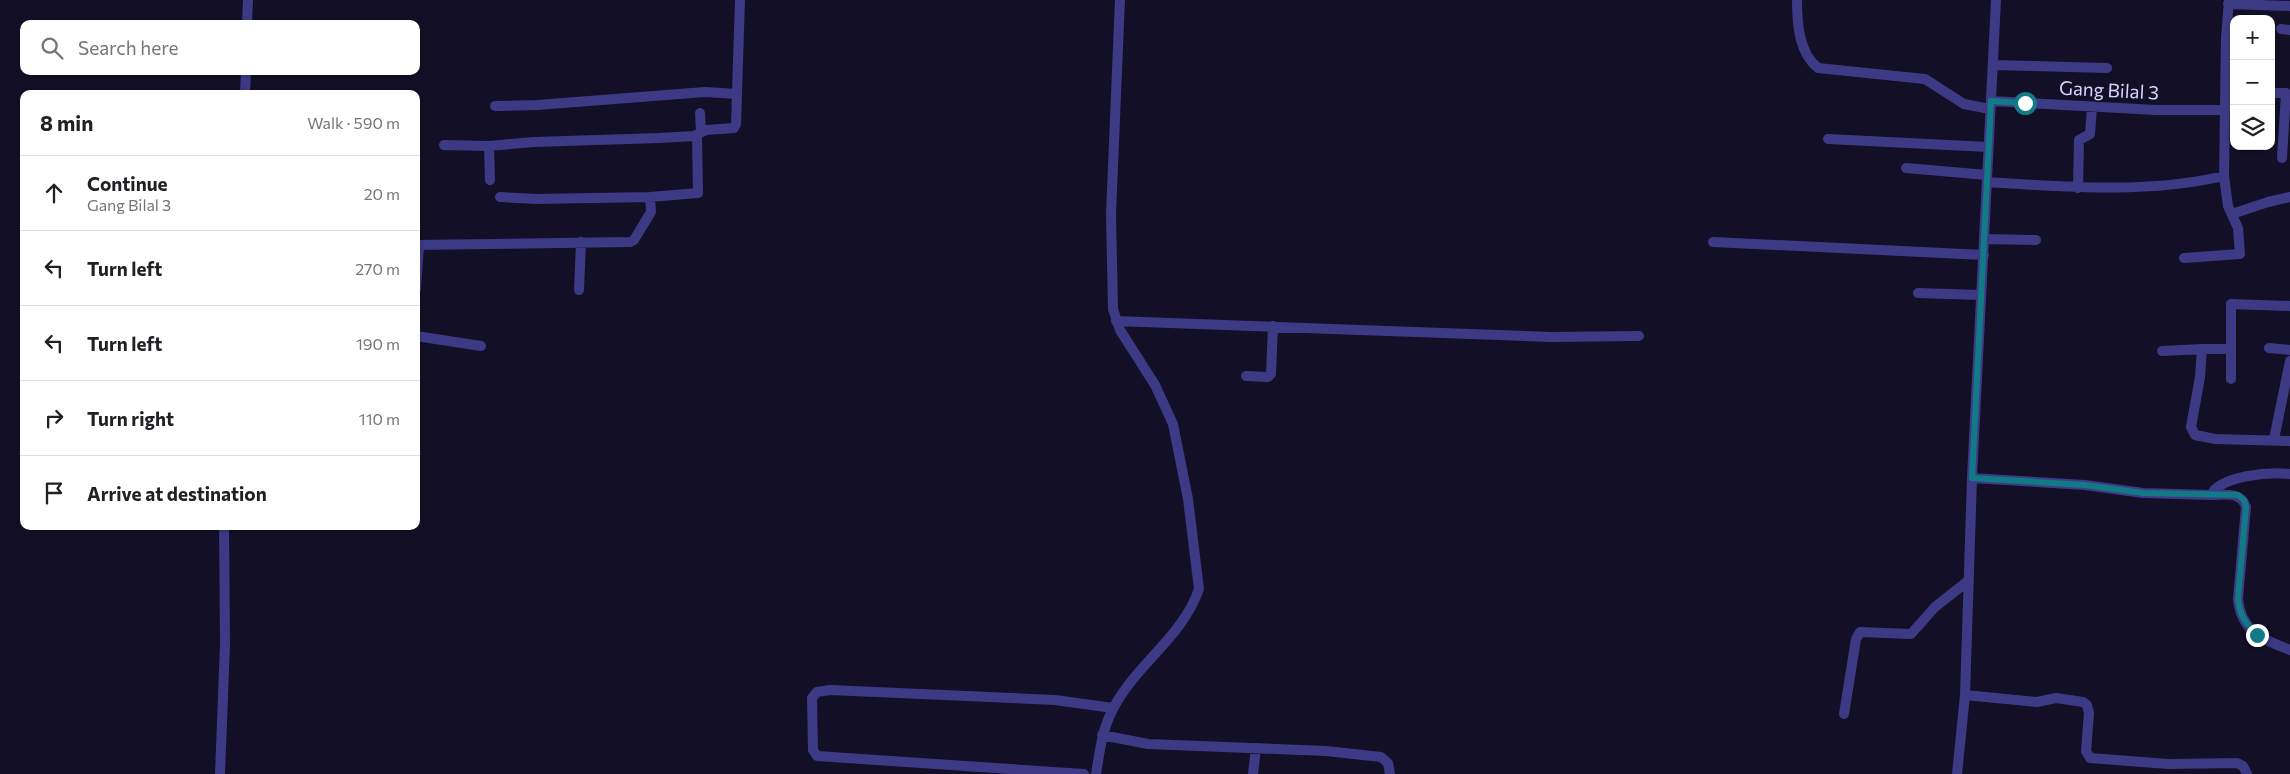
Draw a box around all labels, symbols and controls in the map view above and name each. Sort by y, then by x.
map controls [2230,15,2275,150]
button: + [2230,15,2275,60]
search box [20,20,420,75]
icon: search [38,34,66,62]
text: Search here [78,36,178,59]
button: − [2230,60,2275,105]
street label: Gang Bilal 3 [2059,75,2160,104]
route start [2014,92,2037,115]
button: layers [2230,105,2275,150]
text: 8 min [40,110,93,135]
text: Walk · 590 m [307,113,400,132]
text: Continue [87,172,167,195]
icon: ahead [40,179,68,207]
text: 20 m [364,184,400,203]
text: Gang Bilal 3 [87,195,171,214]
icon: left [40,254,68,282]
text: Turn left [87,257,162,280]
text: 270 m [355,259,400,278]
icon: left [40,329,68,357]
text: Turn left [87,332,162,355]
text: 190 m [356,334,400,353]
icon: right [40,404,68,432]
text: Turn right [87,407,174,430]
text: 110 m [359,409,400,428]
icon: arrive [40,479,68,507]
text: Arrive at destination [87,482,267,505]
route end [2246,624,2269,647]

